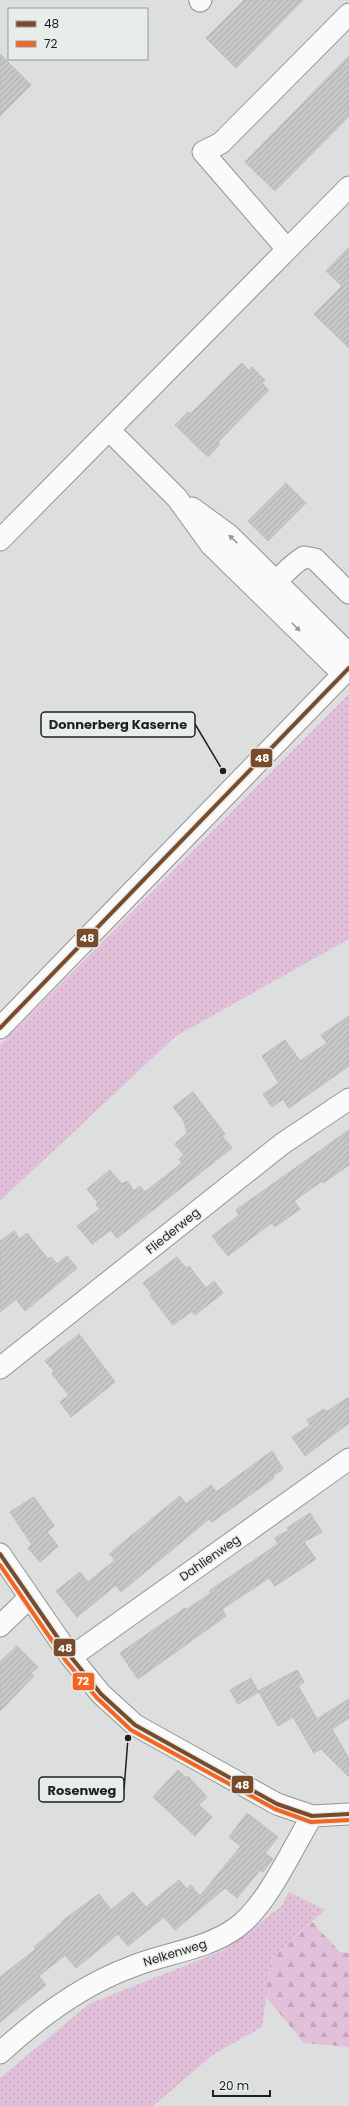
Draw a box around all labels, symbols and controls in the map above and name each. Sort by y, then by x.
legend [8,8,148,60]
text: 48 [44,15,59,32]
text: 72 [44,35,58,52]
one-way arrow [228,534,238,544]
one-way arrow [291,622,300,632]
callout: Donnerberg Kaserne [41,712,195,737]
text: Donnerberg Kaserne [49,715,187,734]
line badge: 48 [250,748,273,768]
text: 48 [255,750,269,766]
line badge: 48 [76,928,99,948]
text: 48 [80,930,94,946]
street label: Fliederweg [142,1204,203,1258]
street label: Dahlienweg [176,1530,244,1585]
line badge: 48 [53,1638,76,1657]
text: 48 [58,1640,72,1656]
line badge: 72 [72,1672,95,1691]
text: 72 [77,1673,89,1689]
line badge: 48 [231,1775,254,1794]
callout: Rosenweg [39,1777,124,1802]
text: 48 [235,1777,249,1793]
text: Rosenweg [48,1781,117,1800]
street label: Nelkenweg [141,1935,209,1970]
scale bar [213,2072,270,2098]
text: 20 m [219,2077,249,2094]

